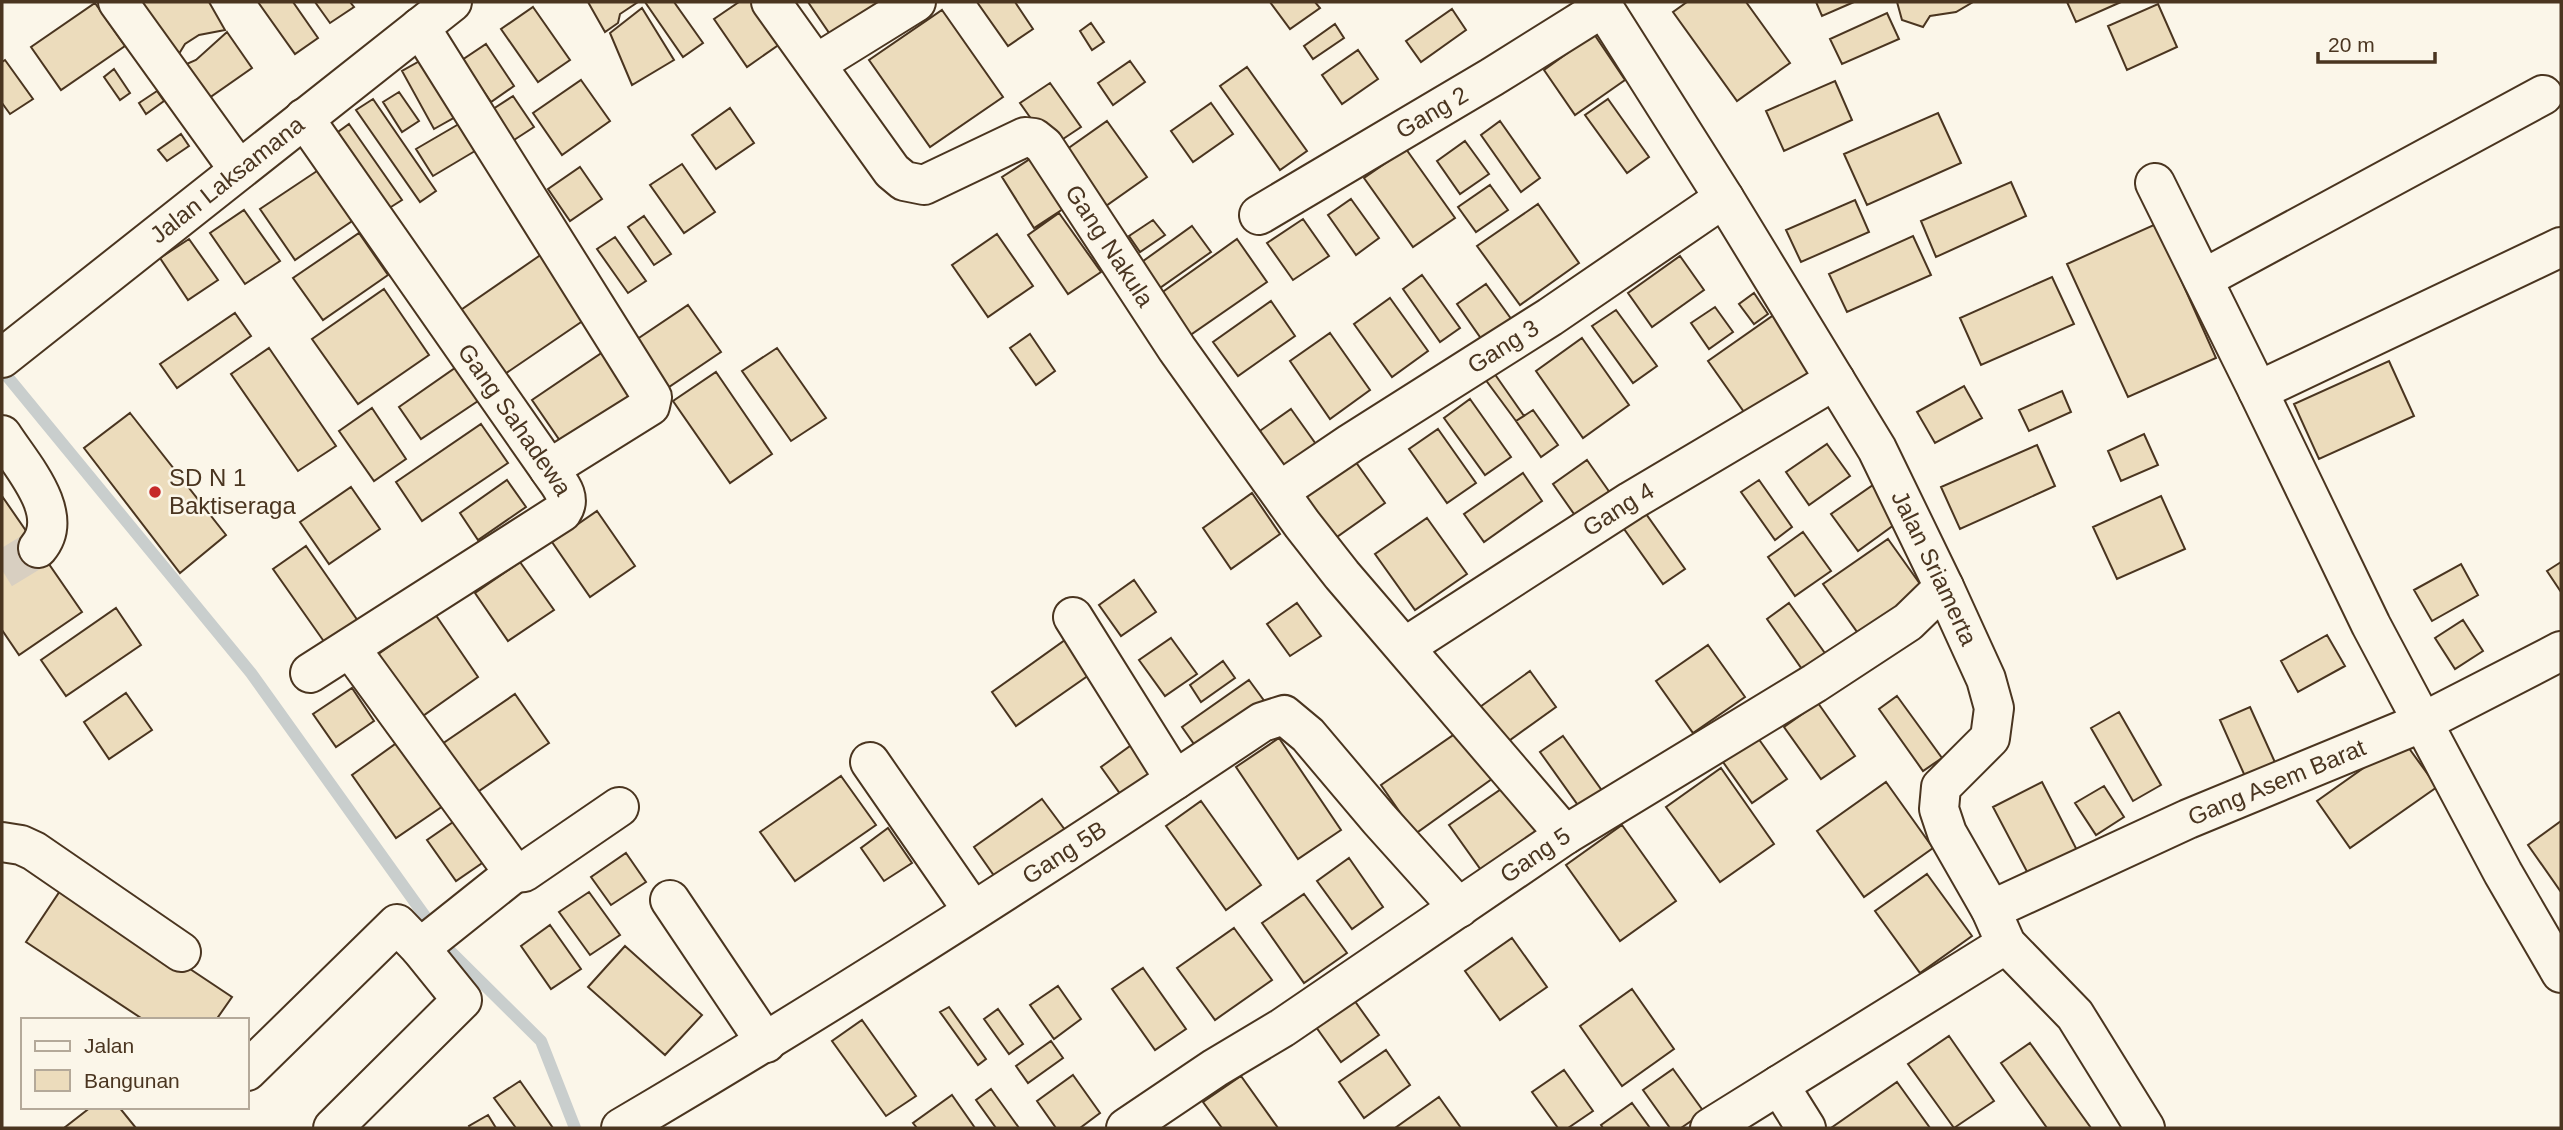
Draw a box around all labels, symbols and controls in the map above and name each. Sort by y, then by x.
scale bar [2318,21,2435,65]
text: 20 m [2328,33,2375,56]
street label: Gang 2 [1391,80,1472,144]
street label: Jalan Laksamana [145,110,309,249]
street label: Gang Nakula [1060,180,1160,312]
street label: Gang 3 [1463,314,1544,379]
street label: Gang Sahadewa [453,338,578,501]
place label: SD N 1 Baktiseraga [169,464,296,519]
street label: Gang 4 [1578,477,1659,541]
marker: SD N 1 Baktiseraga [147,484,163,500]
street label: Jalan Sriamerta [1886,486,1983,650]
street label: Gang Asem Barat [2184,733,2370,831]
street label: Gang 5B [1017,815,1111,889]
street label: Gang 5 [1495,821,1575,888]
legend [21,1018,248,1109]
text: Jalan [84,1034,134,1057]
text: Bangunan [84,1069,180,1092]

